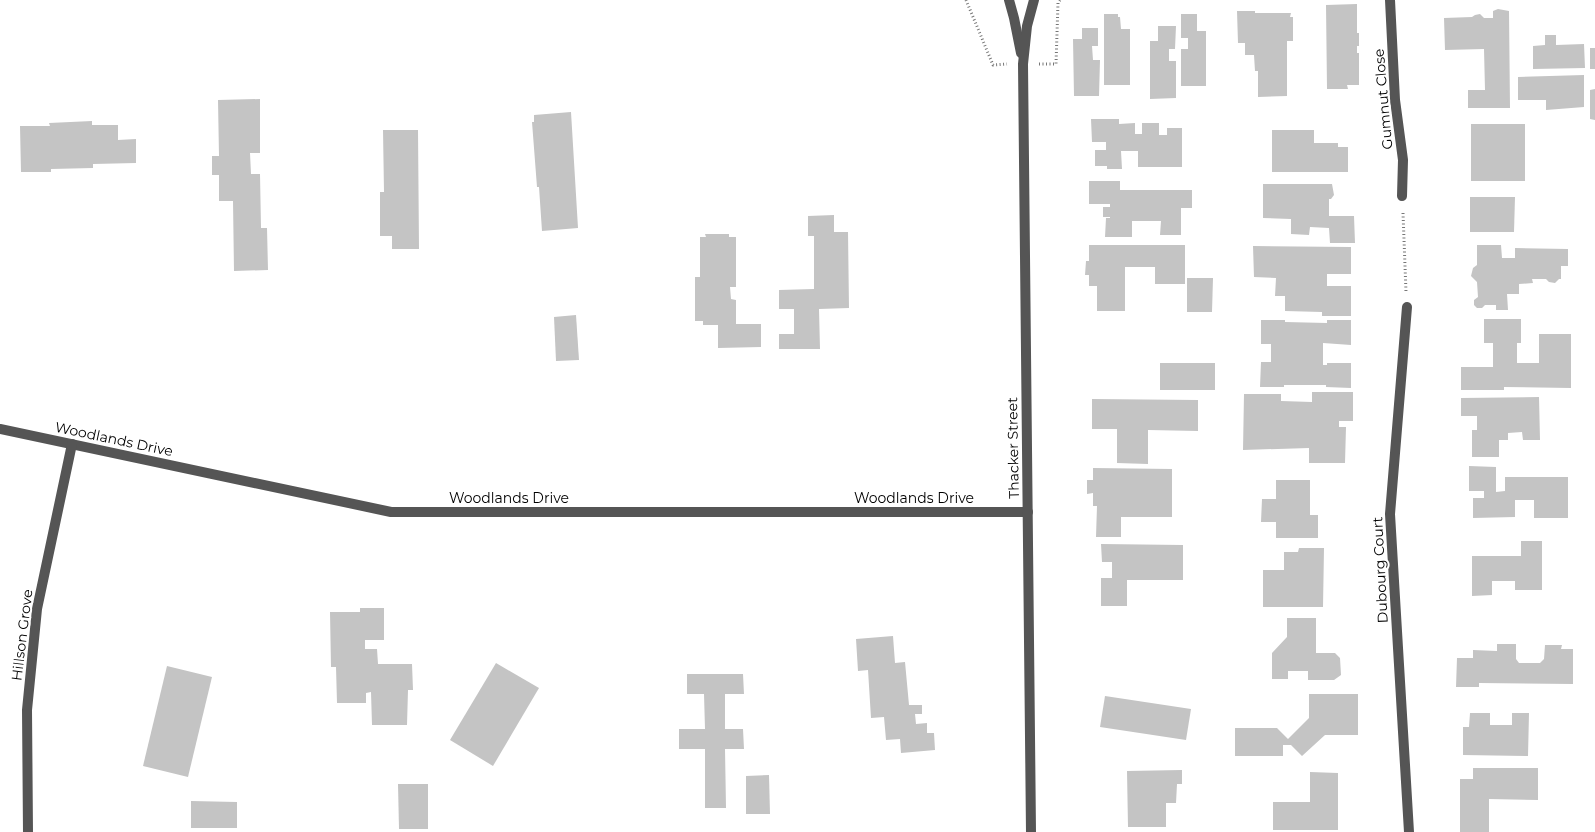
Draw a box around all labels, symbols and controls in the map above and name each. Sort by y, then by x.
street label: Gumnut Close [1370,48,1396,150]
street label: Thacker Street [1003,397,1023,499]
street label: Woodlands Drive [53,418,175,460]
street label: Woodlands Drive [449,489,569,507]
street label: Woodlands Drive [854,489,974,507]
street label: Dubourg Court [1368,516,1392,624]
street label: Hillson Grove [7,588,37,682]

